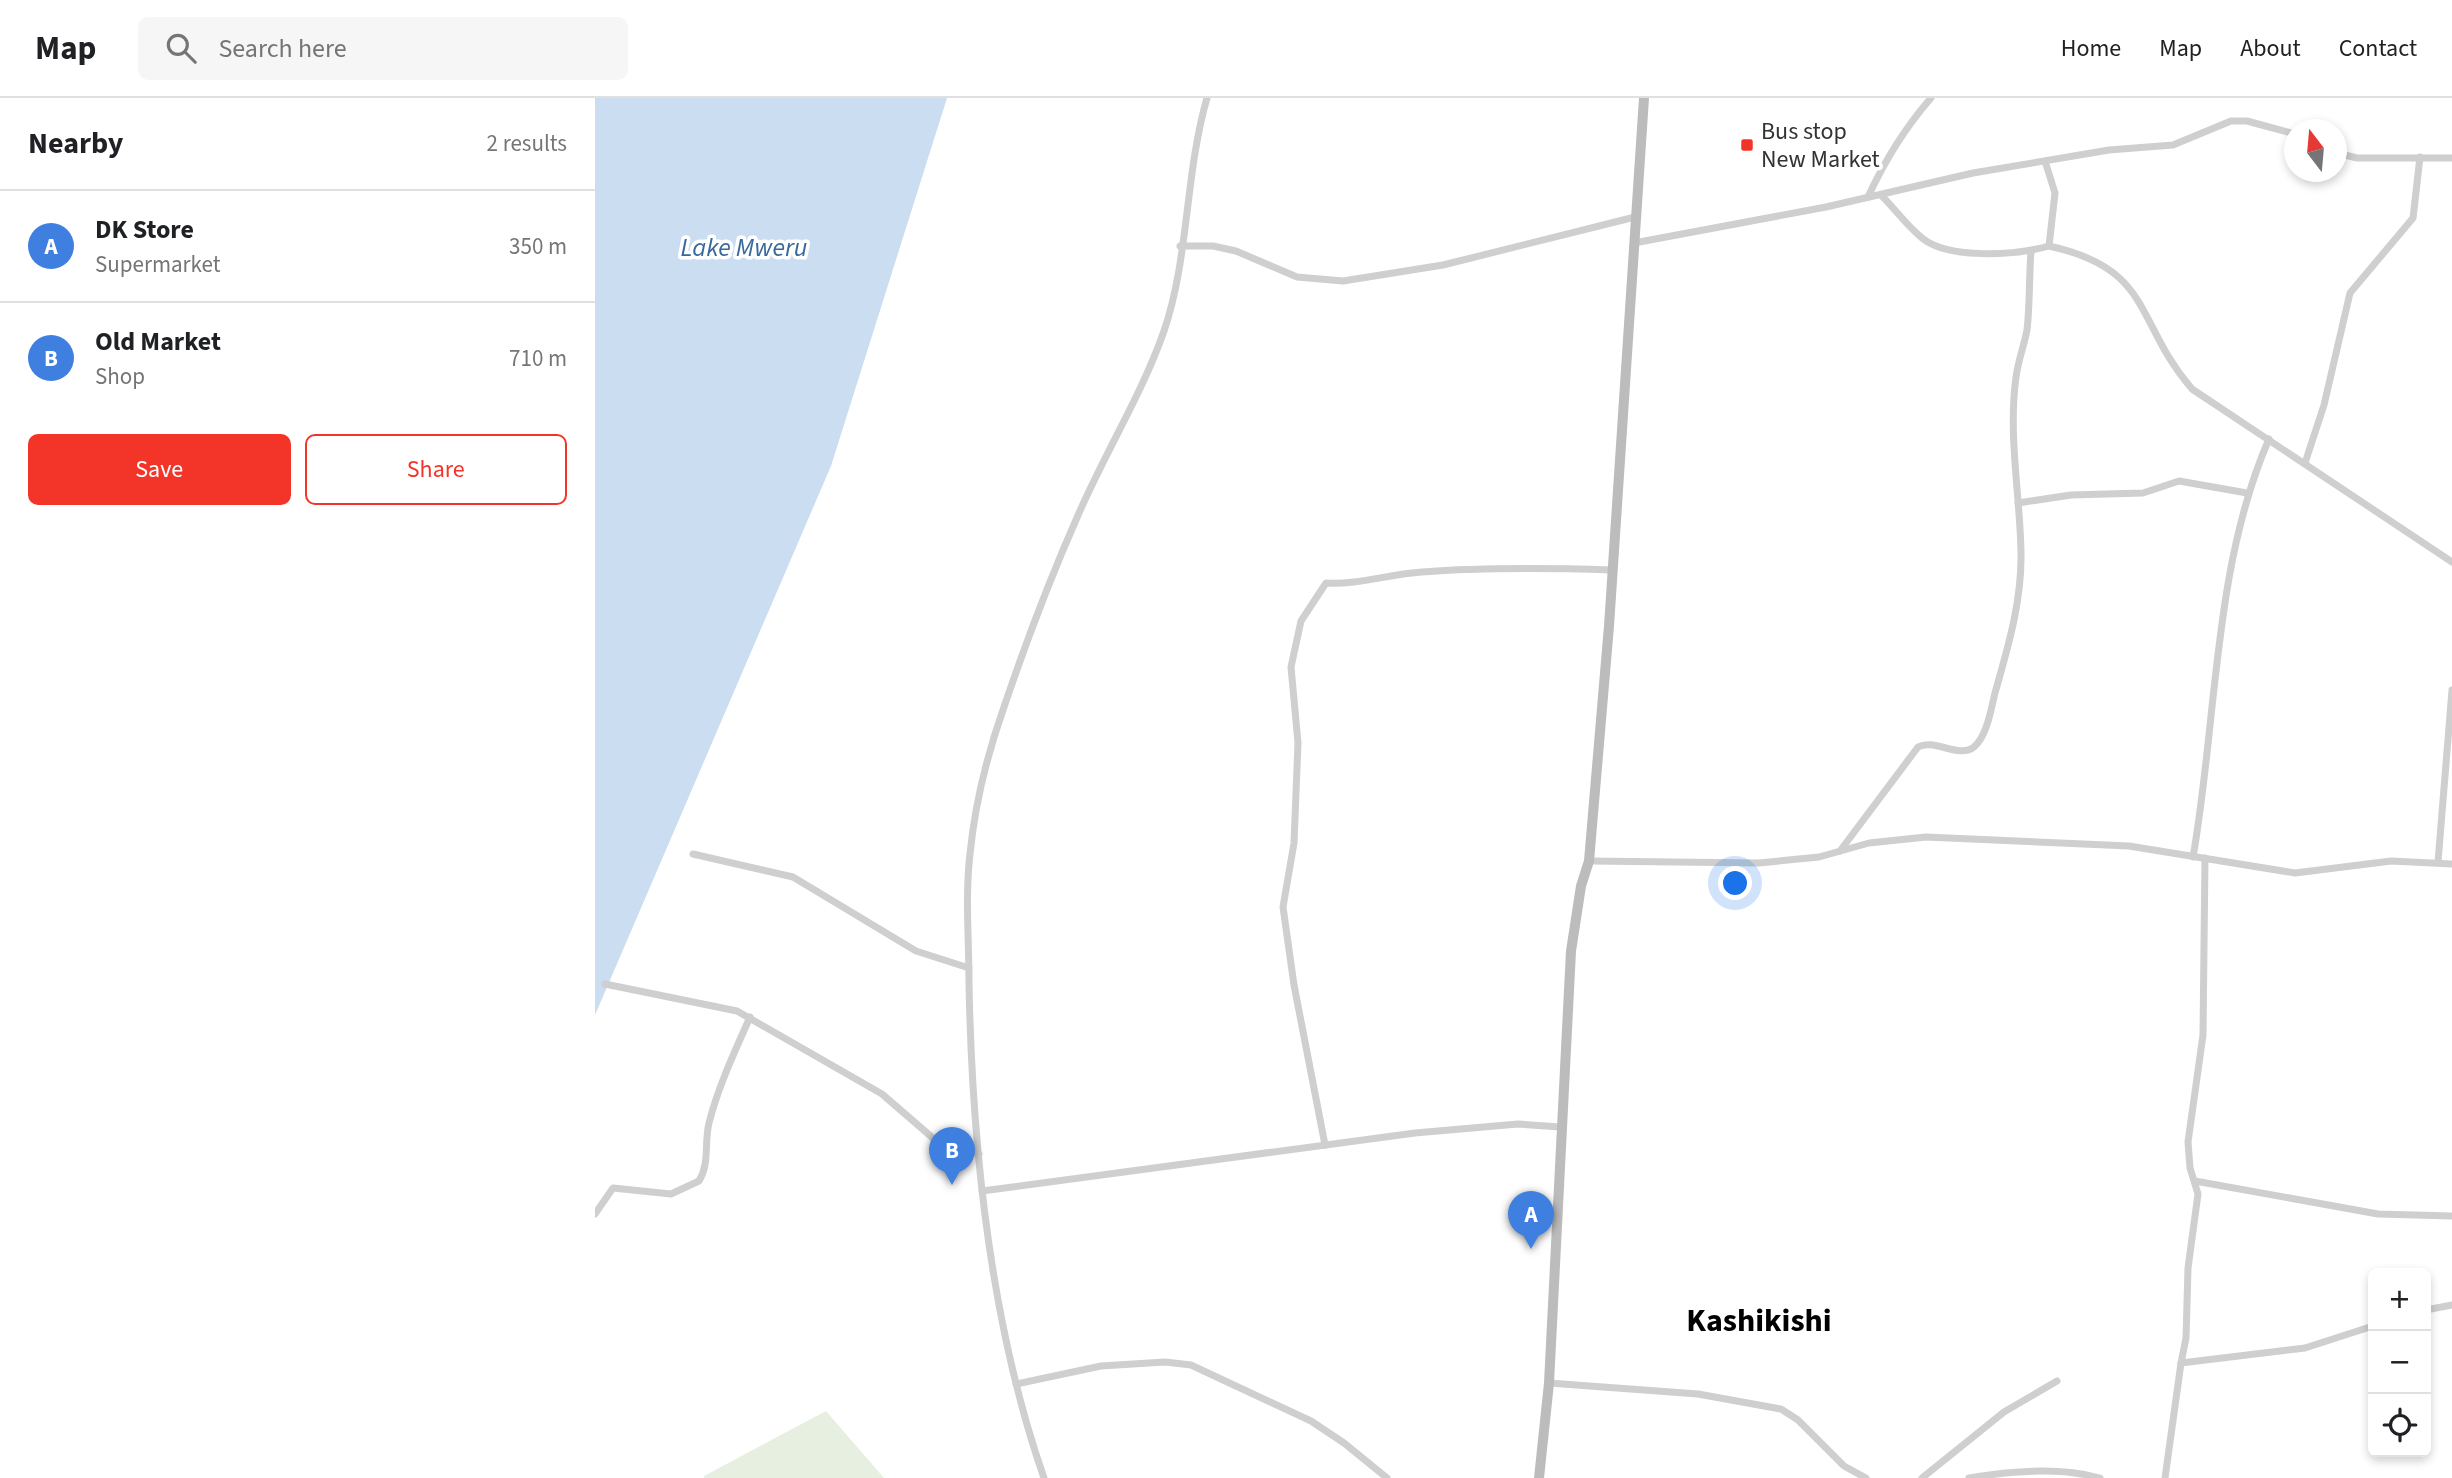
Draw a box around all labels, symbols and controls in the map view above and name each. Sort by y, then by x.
search box [138,17,628,80]
text: Map [35,25,96,72]
icon: search [162,29,200,67]
text: Search here [218,30,347,67]
text: Home [2061,31,2121,66]
text: Map [2159,31,2202,66]
text: About [2240,31,2301,66]
text: Contact [2339,31,2417,66]
place label: Bus stop New Market [1761,114,1880,177]
north arrow [2284,119,2347,182]
text: Nearby [28,122,123,165]
text: 2 results [487,127,567,160]
marker: Bus stop New Market [1739,137,1755,153]
text: DK Store [95,211,194,248]
water label: Lake Mweru [681,229,807,266]
text: A [44,230,58,263]
text: 350 m [509,230,567,263]
text: Supermarket [95,248,221,281]
text: Old Market [95,323,221,360]
text: B [44,342,58,375]
text: 710 m [509,342,567,375]
text: Shop [95,360,145,393]
button: Save [28,434,291,505]
button: Share [305,434,567,505]
your location [1718,866,1752,900]
pin: B [929,1127,975,1185]
pin: A [1508,1191,1554,1249]
map controls [2368,1268,2431,1457]
button: + [2368,1268,2431,1331]
district label: Kashikishi [1686,1298,1832,1344]
button: − [2368,1331,2431,1394]
button: locate [2368,1394,2431,1457]

